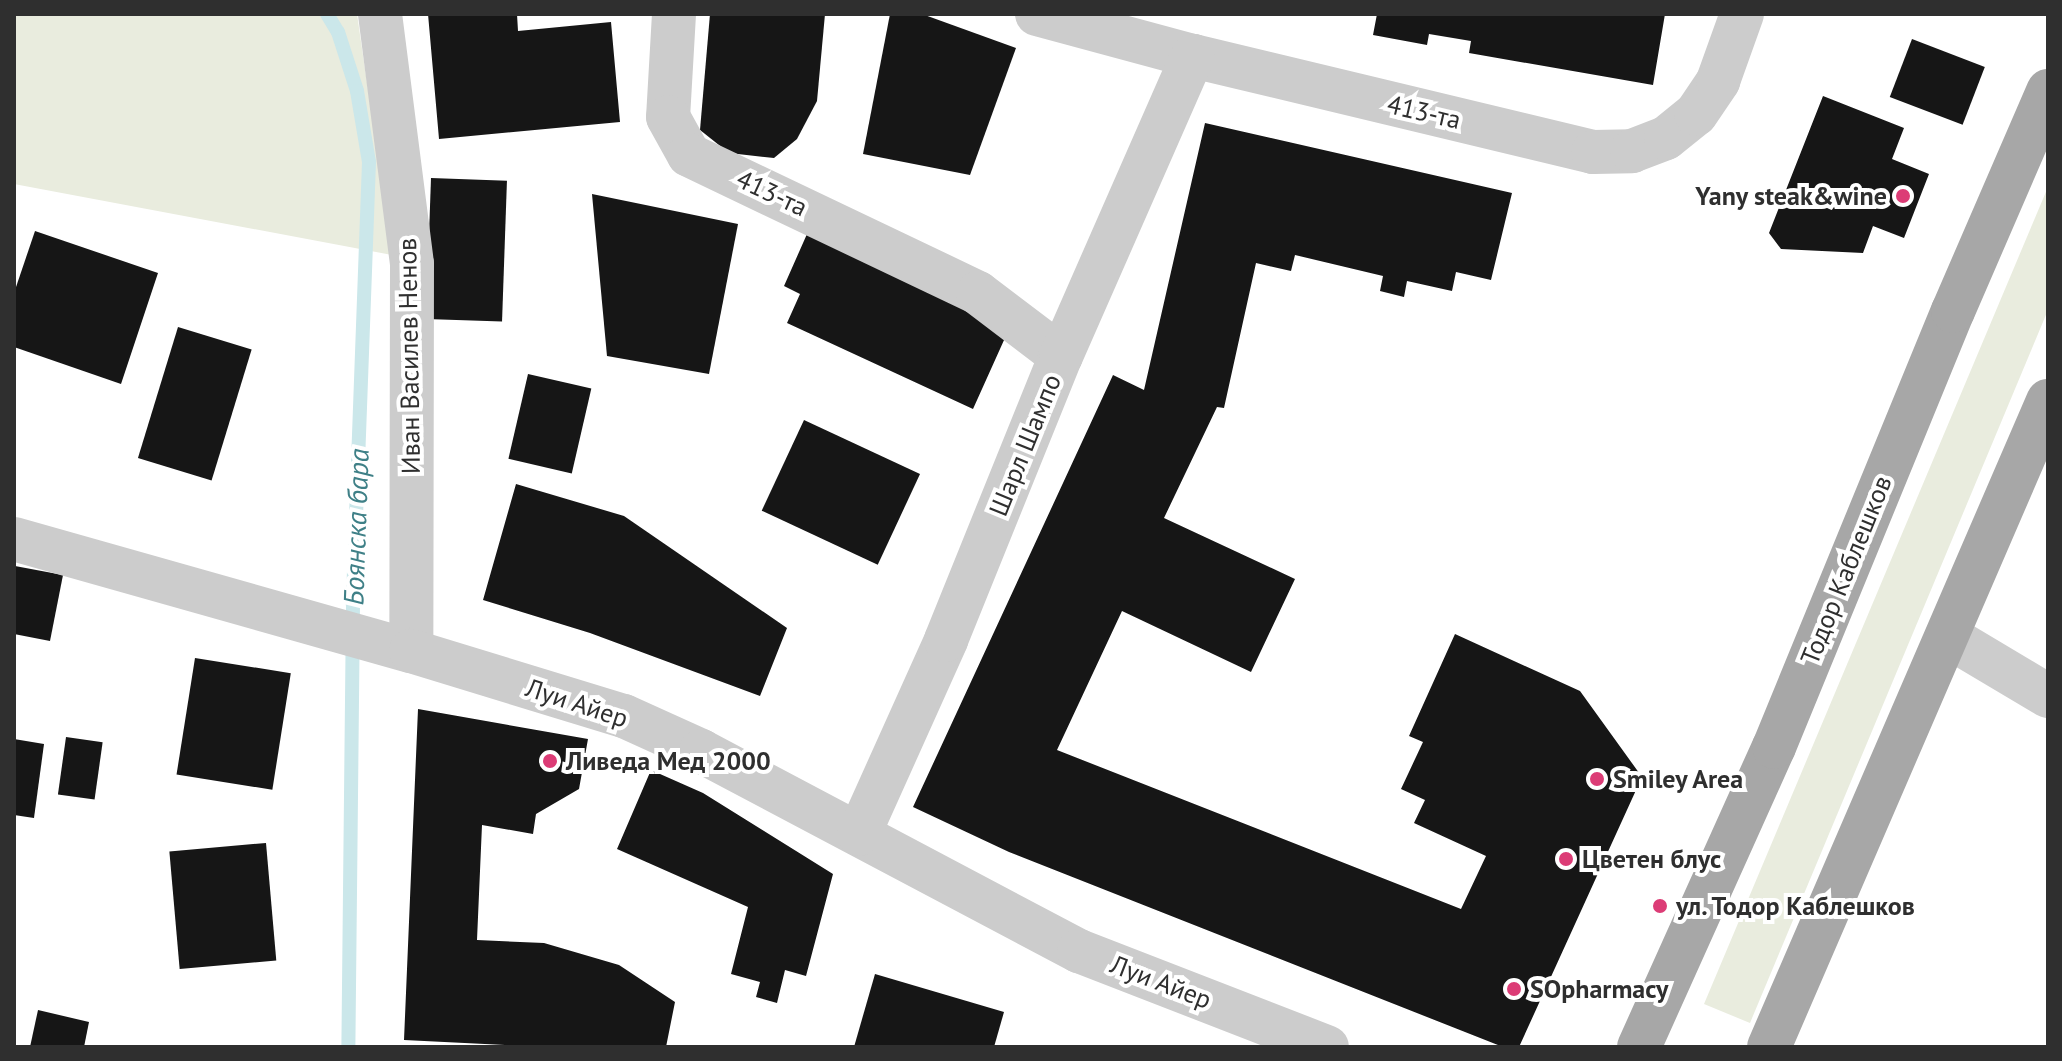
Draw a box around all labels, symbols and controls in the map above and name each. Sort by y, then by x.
street label: 413-та [1384,88,1464,136]
street label: 413-та [732,163,812,223]
place label: Yany steak&wine [1694,180,1887,212]
marker: Yany steak&wine [1894,187,1912,205]
street label: Иван Василев Ненов [391,238,427,474]
street label: Шарл Шампо [982,370,1068,520]
water label: Боянска бара [336,448,376,606]
street label: Тодор Каблешков [1794,471,1898,669]
street label: Луи Айер [522,672,632,734]
place label: Ливеда Мед 2000 [566,745,771,777]
marker: Ливеда Мед 2000 [541,752,559,770]
place label: Smiley Area [1613,763,1745,795]
marker: Smiley Area [1588,770,1606,788]
place label: Цветен блус [1582,843,1721,875]
marker: Цветен блус [1557,850,1575,868]
place label: ул. Тодор Каблешков [1676,890,1918,922]
marker: ул. Тодор Каблешков [1651,897,1669,915]
street label: Луи Айер [1106,948,1216,1016]
place label: SOpharmacy [1530,973,1669,1005]
marker: SOpharmacy [1505,980,1523,998]

